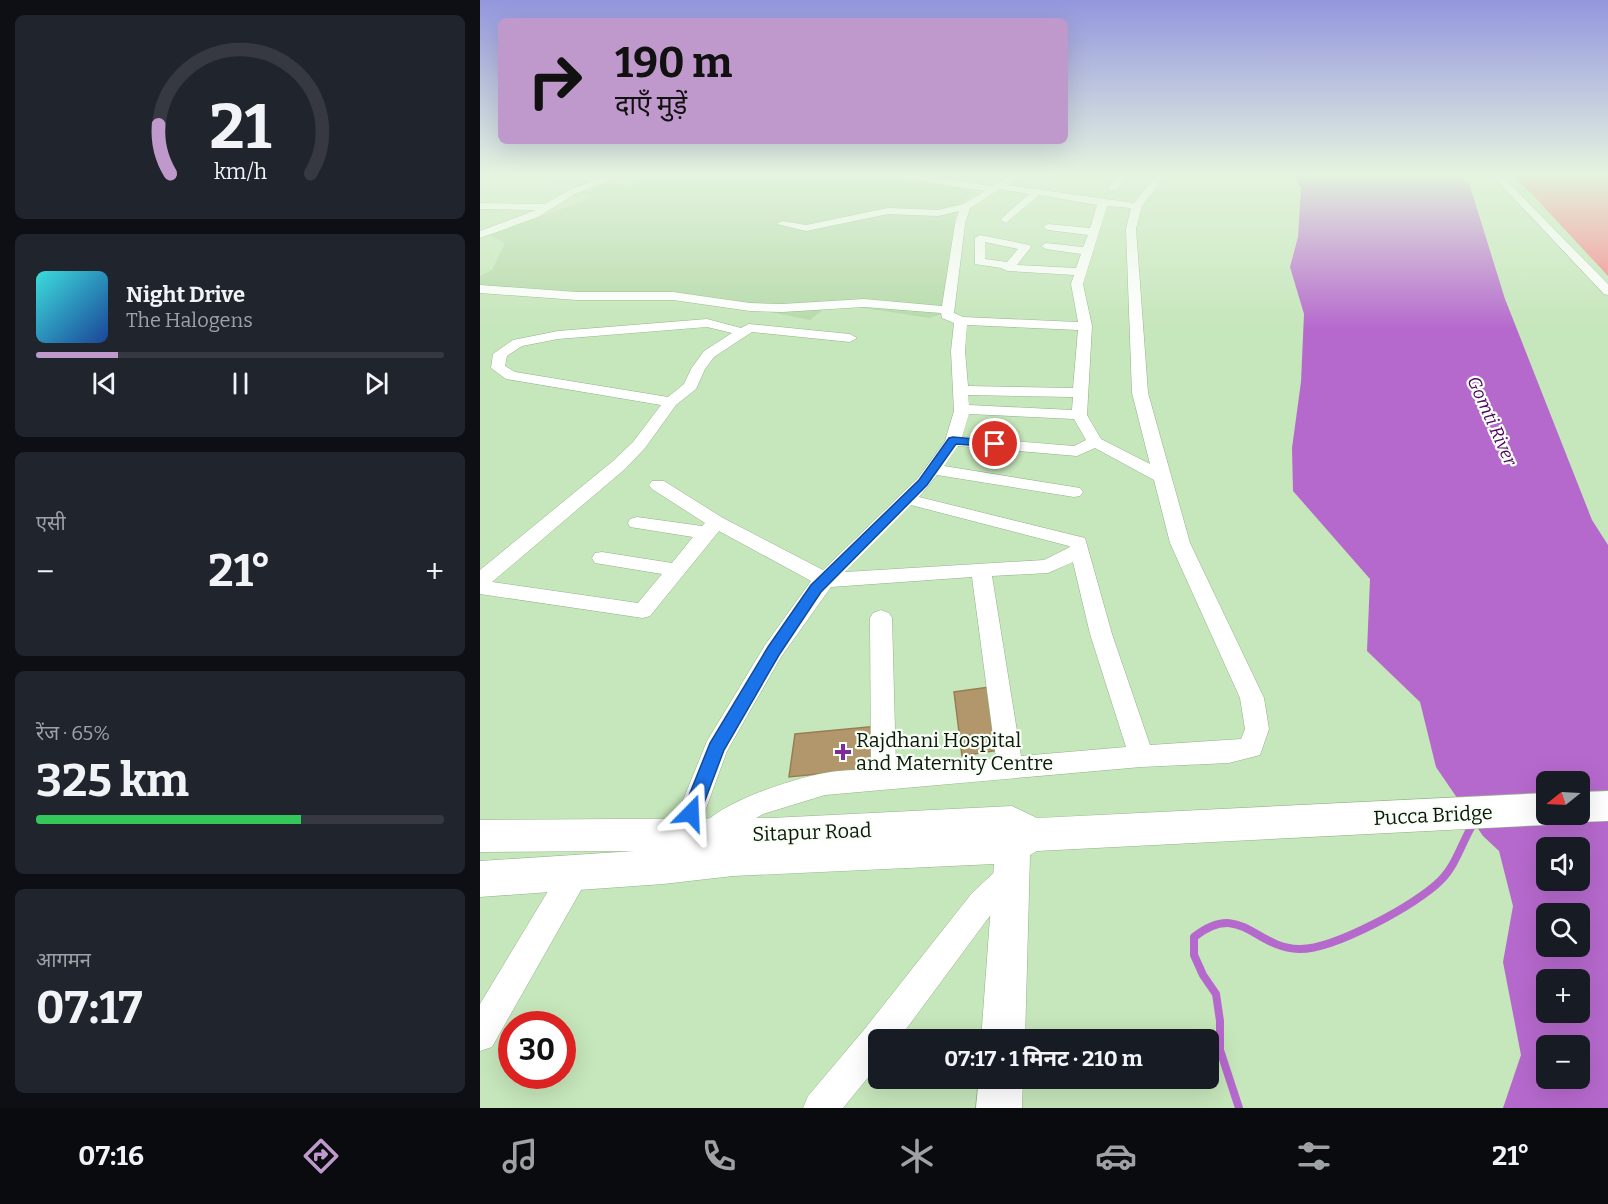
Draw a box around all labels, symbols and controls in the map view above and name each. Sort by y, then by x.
text: 190 m [615,38,732,88]
icon: right [516,42,594,120]
text: दाएँ मुड़ें [615,89,687,121]
text: 21 [209,90,271,165]
text: km/h [213,159,267,185]
text: Night Drive [126,281,245,308]
text: The Halogens [126,308,253,332]
icon: previous [88,367,121,400]
icon: pause [224,367,257,400]
icon: next [360,367,393,400]
water label: Gomti River [1463,373,1522,470]
pin [969,418,1020,469]
icon: arrive [978,427,1011,460]
text: एसी [36,511,66,535]
text: 21° [208,544,271,598]
text: − [36,552,54,592]
text: + [425,552,444,592]
text: रेंज · 65% [36,721,110,745]
place label: Rajdhani Hospital and Maternity Centre [856,728,1053,775]
marker: Rajdhani Hospital and Maternity Centre [834,743,852,761]
text: 325 km [36,754,189,808]
north arrow [1536,771,1590,825]
map controls [1536,771,1590,1089]
position arrow [659,781,723,845]
street label: Pucca Bridge [1373,800,1493,830]
street label: Sitapur Road [752,818,872,846]
button: sound [1536,837,1590,891]
button: search [1536,903,1590,957]
text: आगमन [36,948,91,972]
button: + [1536,969,1590,1023]
text: 07:17 [36,981,142,1035]
speed limit sign: 30 [498,1011,576,1089]
button: − [1536,1035,1590,1089]
text: 07:17 · 1 मिनट · 210 m [944,1045,1143,1072]
icon: directions [300,1135,342,1177]
icon: music [499,1135,541,1177]
icon: phone [698,1135,740,1177]
icon: climate [896,1135,938,1177]
icon: car [1095,1135,1137,1177]
icon: filters [1293,1135,1335,1177]
text: 07:16 [78,1140,144,1172]
text: 21° [1492,1140,1530,1172]

